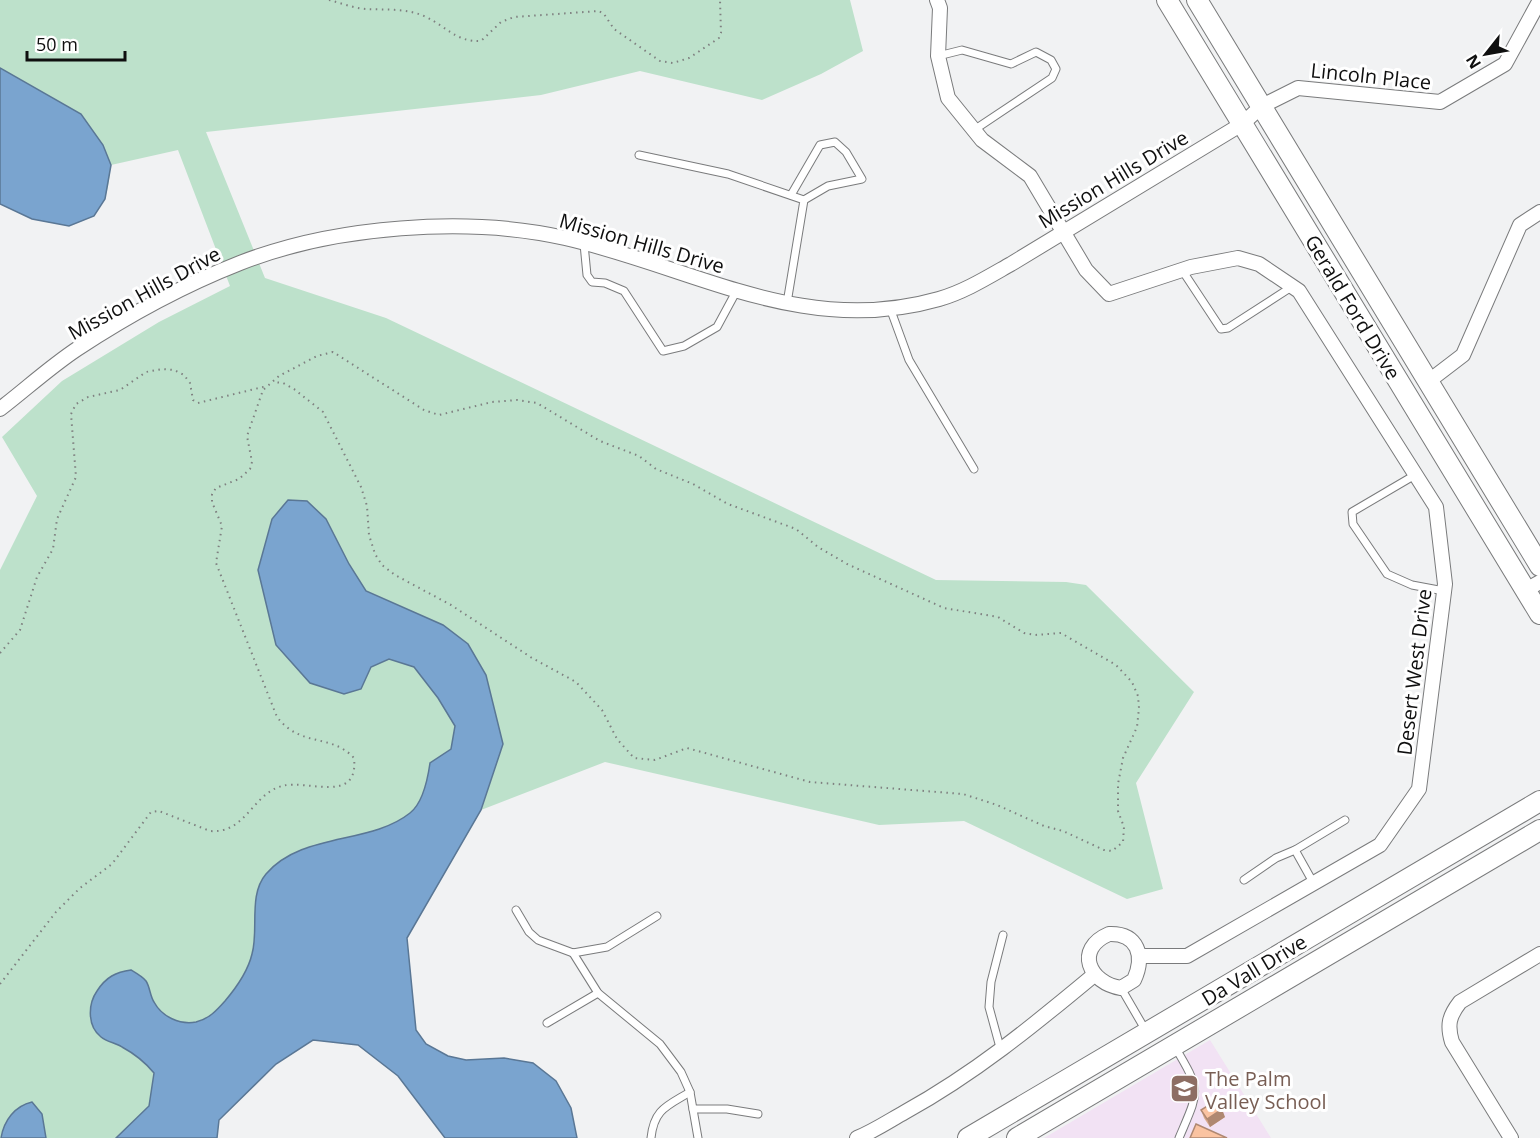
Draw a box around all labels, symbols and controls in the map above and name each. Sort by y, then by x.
scale bar [27,24,124,62]
north arrow [1456,24,1516,84]
text: 50 m [36,32,78,56]
text: N [1460,50,1486,73]
street label: Lincoln Place [1309,56,1433,96]
street label: Mission Hills Drive [1033,124,1193,234]
street label: Mission Hills Drive [556,207,728,279]
street label: Gerald Ford Drive [1299,230,1407,384]
street label: Mission Hills Drive [63,240,225,346]
street label: Desert West Drive [1390,587,1438,757]
street label: Da Vall Drive [1196,928,1312,1012]
place label: The Palm Valley School [1205,1065,1327,1115]
school or university icon: The Palm Valley School [1168,1073,1200,1105]

